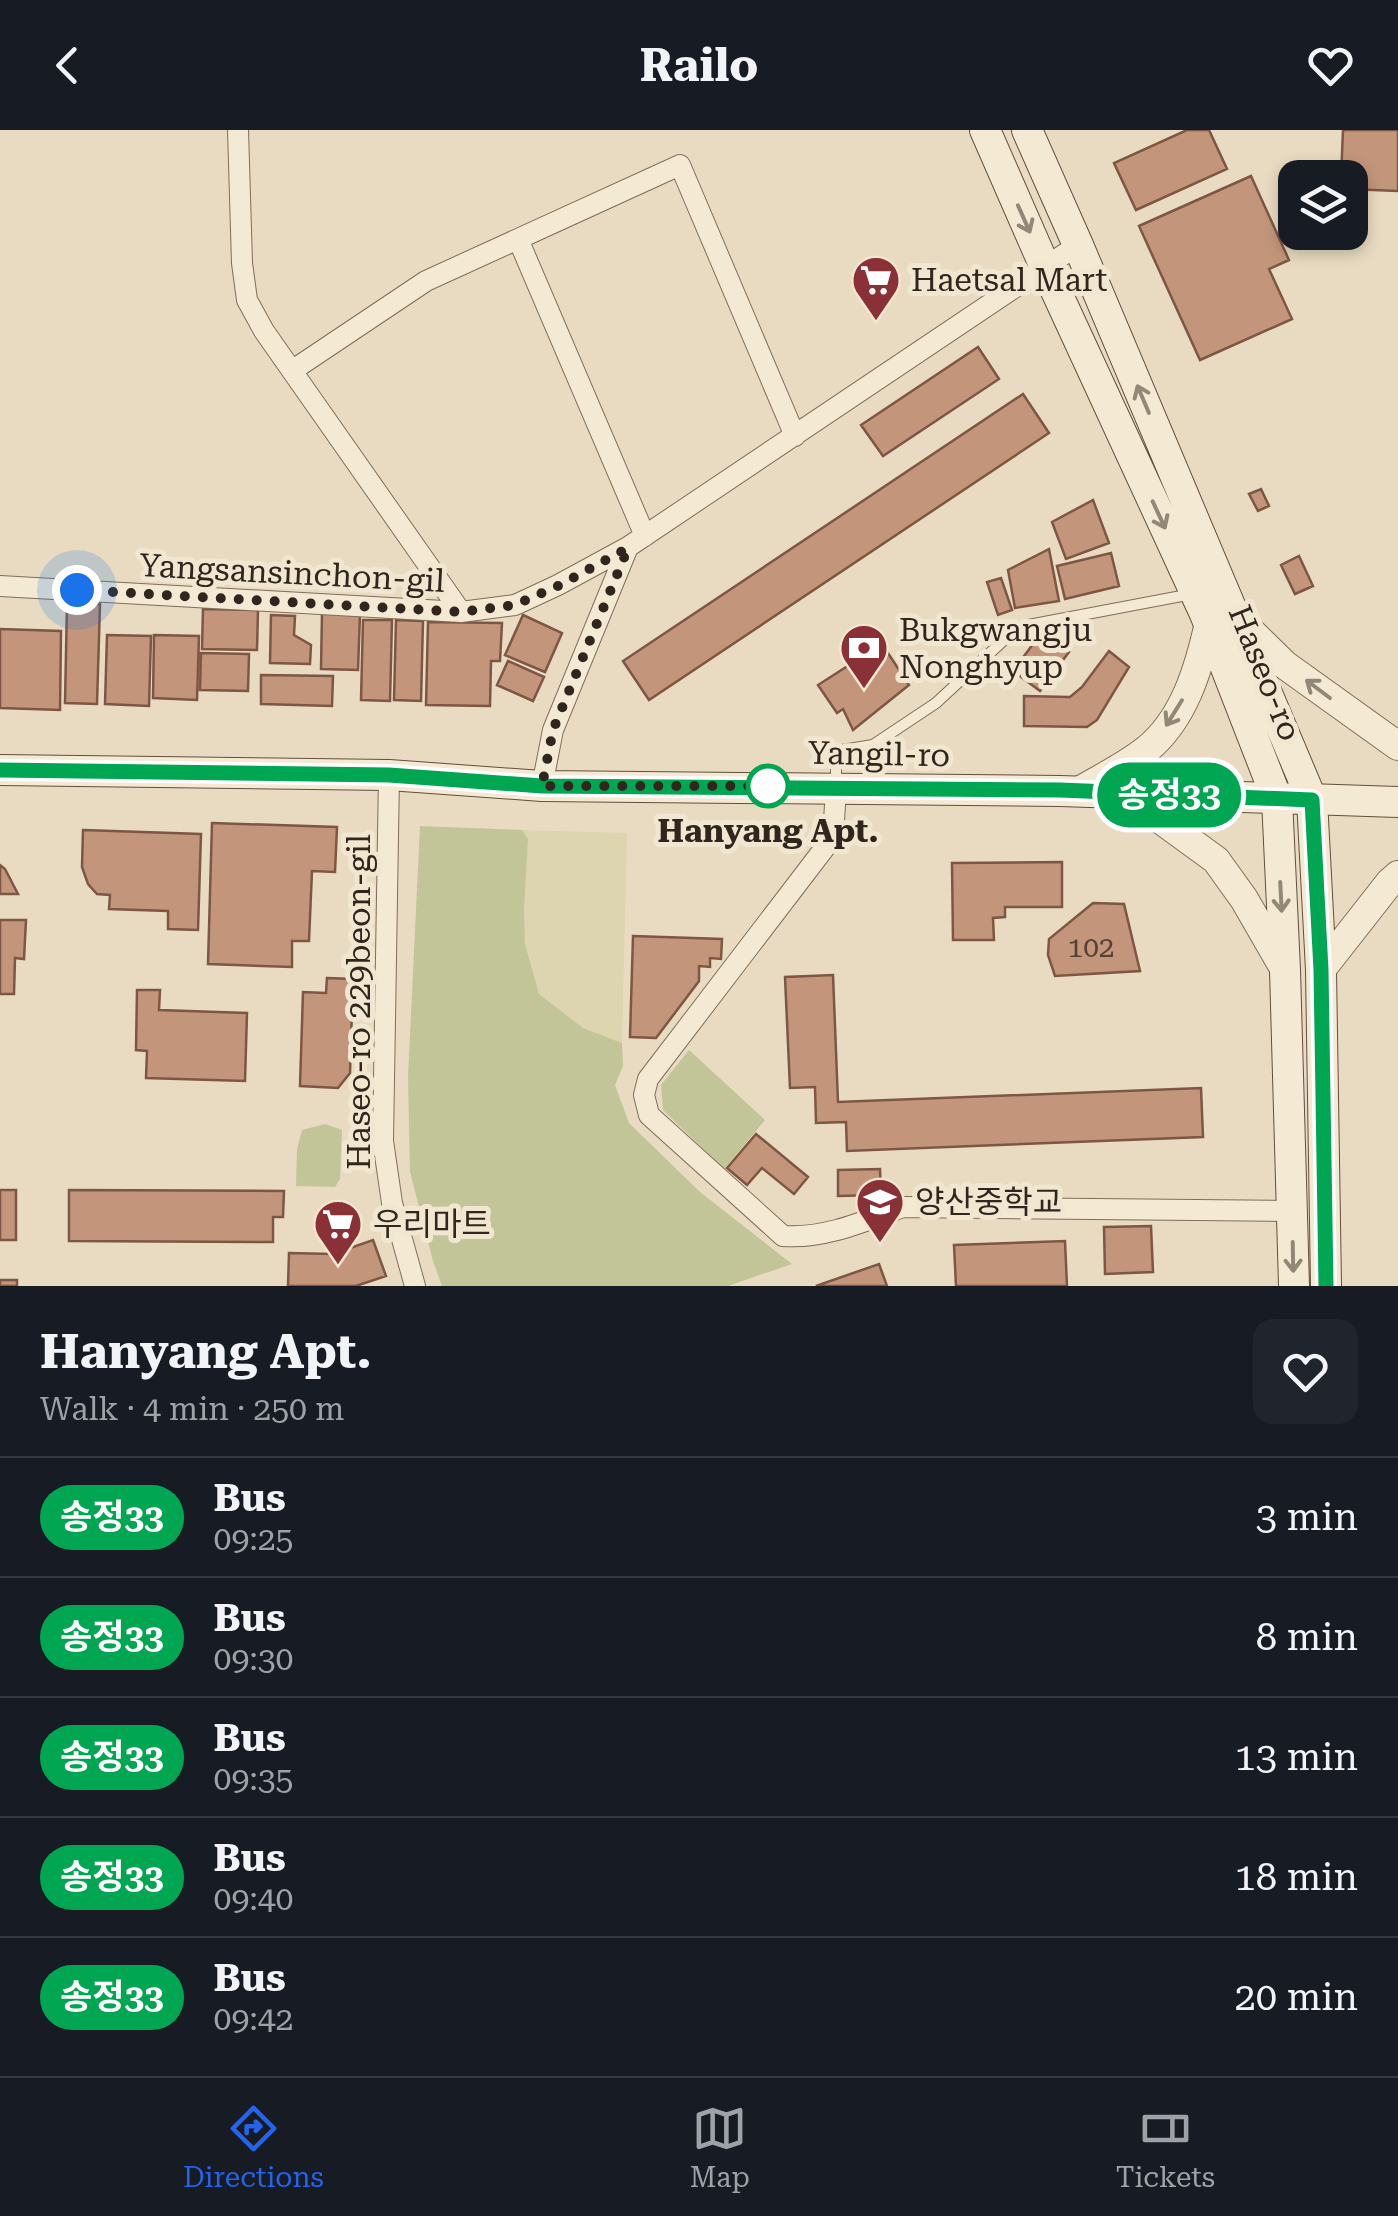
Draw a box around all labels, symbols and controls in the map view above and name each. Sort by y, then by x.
icon: back [40,38,95,93]
icon: heart [1303,38,1358,93]
text: Railo [640,39,758,92]
map controls [1278,160,1368,250]
button: layers [1278,160,1368,250]
one-way arrow [1016,203,1034,234]
supermarket icon: Haetsal Mart [850,254,902,322]
place label: Haetsal Mart [911,261,1107,299]
one-way arrow [1133,384,1151,415]
one-way arrow [1150,499,1169,529]
street label: Yangsansinchon-gil [138,546,446,600]
your location [52,565,102,615]
street label: Haseo-ro [1221,600,1309,746]
place label: Bukgwangju Nonghyup [899,611,1092,686]
bank icon: Bukgwangju Nonghyup [838,622,890,690]
one-way arrow [1305,679,1332,700]
one-way arrow [1164,699,1185,727]
street label: Yangil-ro [808,734,950,774]
line badge: 송정33 [1099,762,1239,828]
marker: Hanyang Apt. [747,765,789,807]
text: 송정33 [1117,775,1221,816]
place label: Hanyang Apt. [657,812,879,850]
street label: Haseo-ro 229beon-gil [340,834,378,1170]
one-way arrow [1272,880,1291,912]
house number: 102 [1067,931,1115,964]
school or university icon: 양산중학교 [854,1176,906,1244]
place label: 양산중학교 [915,1183,1062,1221]
supermarket icon: 우리마트 [312,1198,364,1266]
place label: 우리마트 [373,1205,491,1243]
one-way arrow [1284,1240,1303,1272]
button: heart [1253,1319,1358,1424]
text: Hanyang Apt. [40,1324,372,1380]
text: Walk · 4 min · 250 m [40,1390,344,1428]
text: Bus [214,1476,286,1520]
text: 3 min [1256,1495,1358,1539]
text: 송정33 [60,1497,164,1538]
text: 09:25 [214,1520,294,1558]
text: Bus [214,1596,286,1640]
text: 8 min [1256,1615,1358,1659]
text: 송정33 [60,1617,164,1658]
text: 09:30 [214,1640,294,1678]
text: Bus [214,1716,286,1760]
text: 13 min [1235,1735,1358,1779]
text: 송정33 [60,1737,164,1778]
text: 09:35 [214,1760,294,1798]
text: Bus [214,1836,286,1880]
text: 18 min [1235,1855,1358,1899]
text: 송정33 [60,1857,164,1898]
text: 09:40 [214,1880,294,1918]
text: Bus [214,1956,286,2000]
text: 20 min [1235,1975,1358,2019]
text: 송정33 [60,1977,164,2018]
text: 09:42 [214,2000,294,2038]
tab: Directions [183,2101,324,2194]
tab: Map [690,2101,750,2194]
tab: Tickets [1116,2101,1215,2194]

